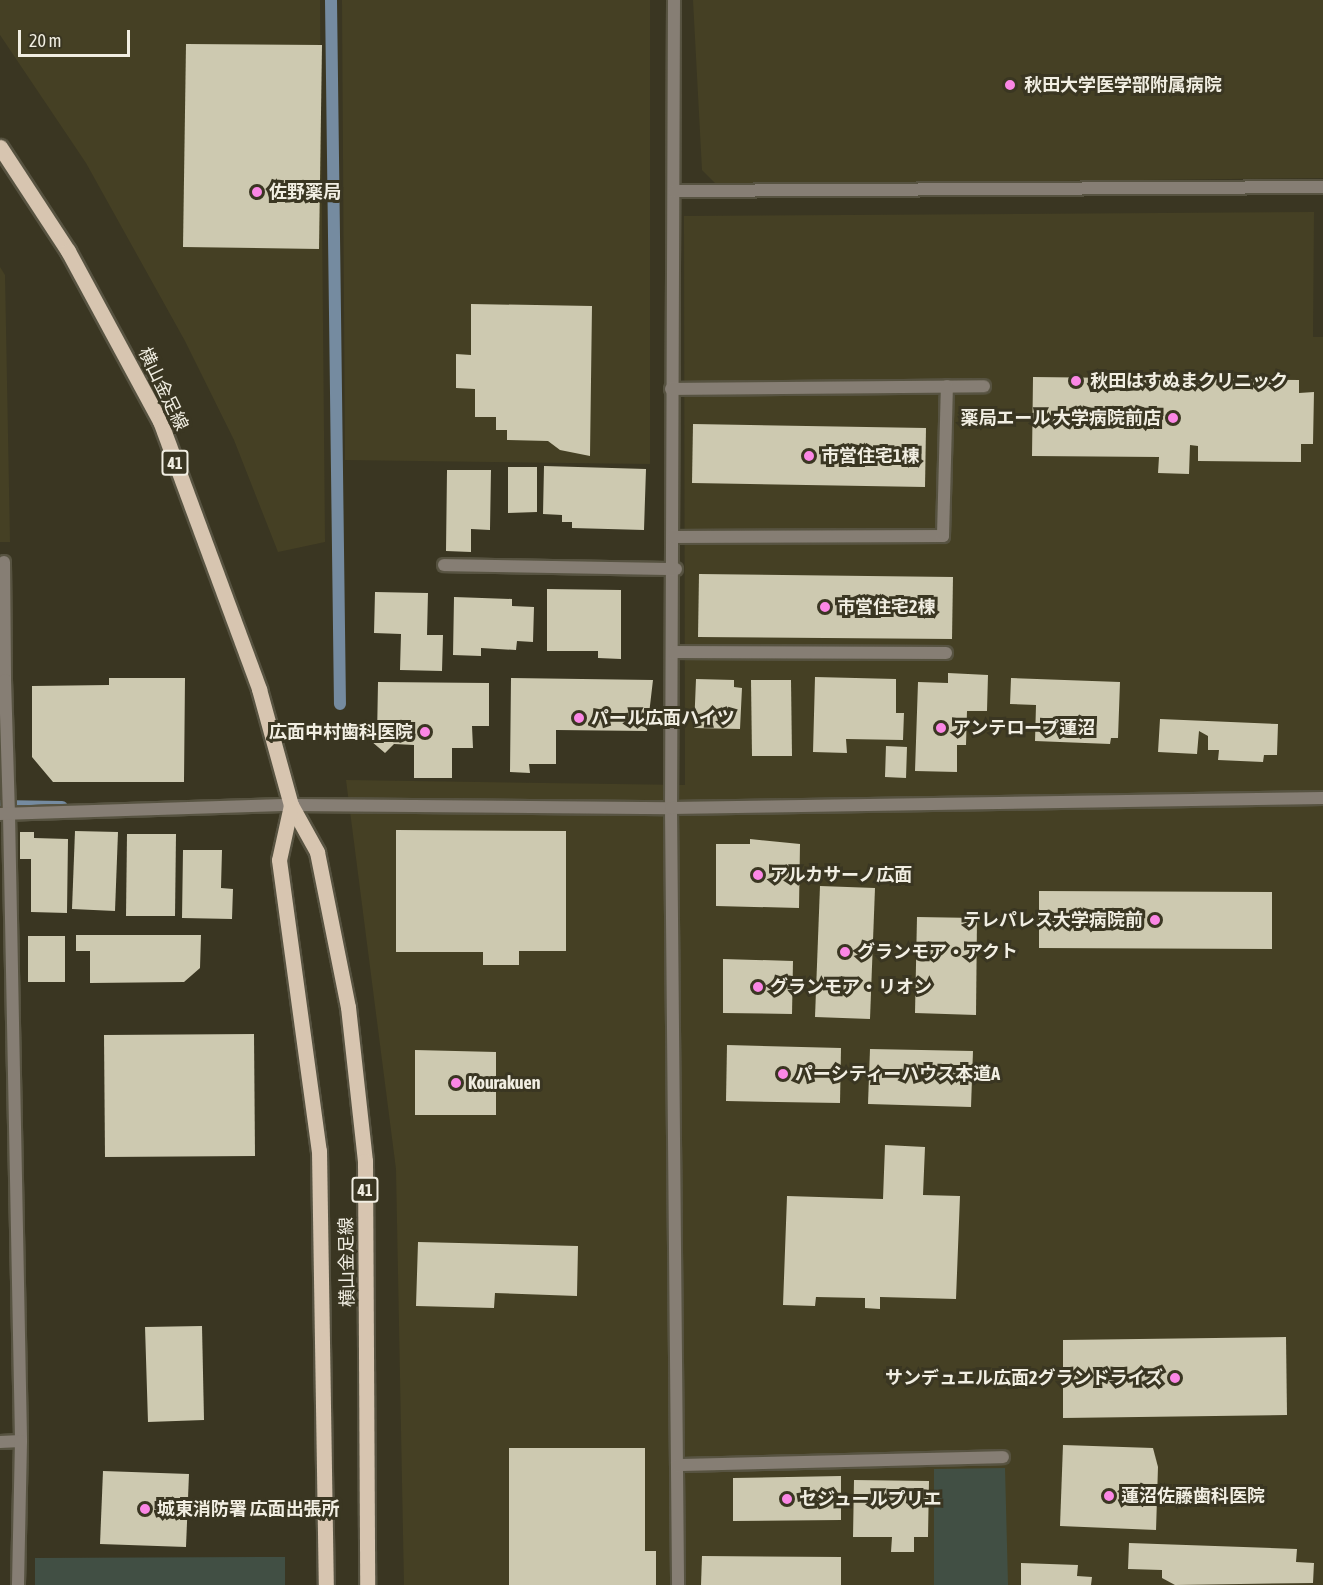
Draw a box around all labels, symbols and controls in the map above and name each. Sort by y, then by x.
scale bar [21,18,134,56]
text: 20 m [29,30,61,51]
place label: 秋田大学医学部附属病院 [1024,74,1222,96]
marker: 秋田大学医学部附属病院 [1001,76,1019,94]
place label: 佐野薬局 [269,181,341,203]
marker: 佐野薬局 [250,185,264,199]
street label: 横山金足線 [134,344,192,434]
place label: 秋田はすぬまクリニック [1090,370,1288,392]
marker: 秋田はすぬまクリニック [1067,372,1085,390]
place label: 薬局エール 大学病院前店 [961,407,1161,429]
marker: 薬局エール 大学病院前店 [1166,411,1180,425]
place label: 市営住宅1棟 [821,445,919,467]
marker: 市営住宅1棟 [802,449,816,463]
road number: 41 [160,450,190,476]
place label: 市営住宅2棟 [837,596,935,618]
marker: 市営住宅2棟 [818,600,832,614]
place label: パール広面ハイツ [591,707,735,729]
marker: パール広面ハイツ [572,711,586,725]
place label: アンテロープ蓮沼 [953,717,1097,739]
place label: 広面中村歯科医院 [269,721,413,743]
marker: アンテロープ蓮沼 [934,721,948,735]
marker: 広面中村歯科医院 [418,725,432,739]
place label: アルカサーノ広面 [770,864,914,886]
marker: アルカサーノ広面 [751,868,765,882]
place label: テレパレス大学病院前 [963,909,1143,931]
marker: テレパレス大学病院前 [1148,913,1162,927]
place label: グランモア・アクト [857,941,1019,963]
marker: グランモア・アクト [838,945,852,959]
place label: グランモア・リオン [770,976,932,998]
marker: グランモア・リオン [751,980,765,994]
place label: パーシティーハウス本道A [795,1063,1002,1085]
marker: パーシティーハウス本道A [776,1067,790,1081]
place label: Kourakuen [468,1072,540,1094]
marker: Kourakuen [449,1076,463,1090]
road number: 41 [350,1177,380,1203]
street label: 横山金足線 [335,1217,359,1307]
place label: サンデュエル広面2グランドライズ [885,1367,1163,1389]
marker: サンデュエル広面2グランドライズ [1168,1371,1182,1385]
place label: 蓮沼佐藤歯科医院 [1121,1485,1265,1507]
place label: セジュールプリエ [799,1488,943,1510]
marker: 蓮沼佐藤歯科医院 [1102,1489,1116,1503]
marker: セジュールプリエ [780,1492,794,1506]
place label: 城東消防署 広面出張所 [157,1498,339,1520]
marker: 城東消防署 広面出張所 [138,1502,152,1516]

